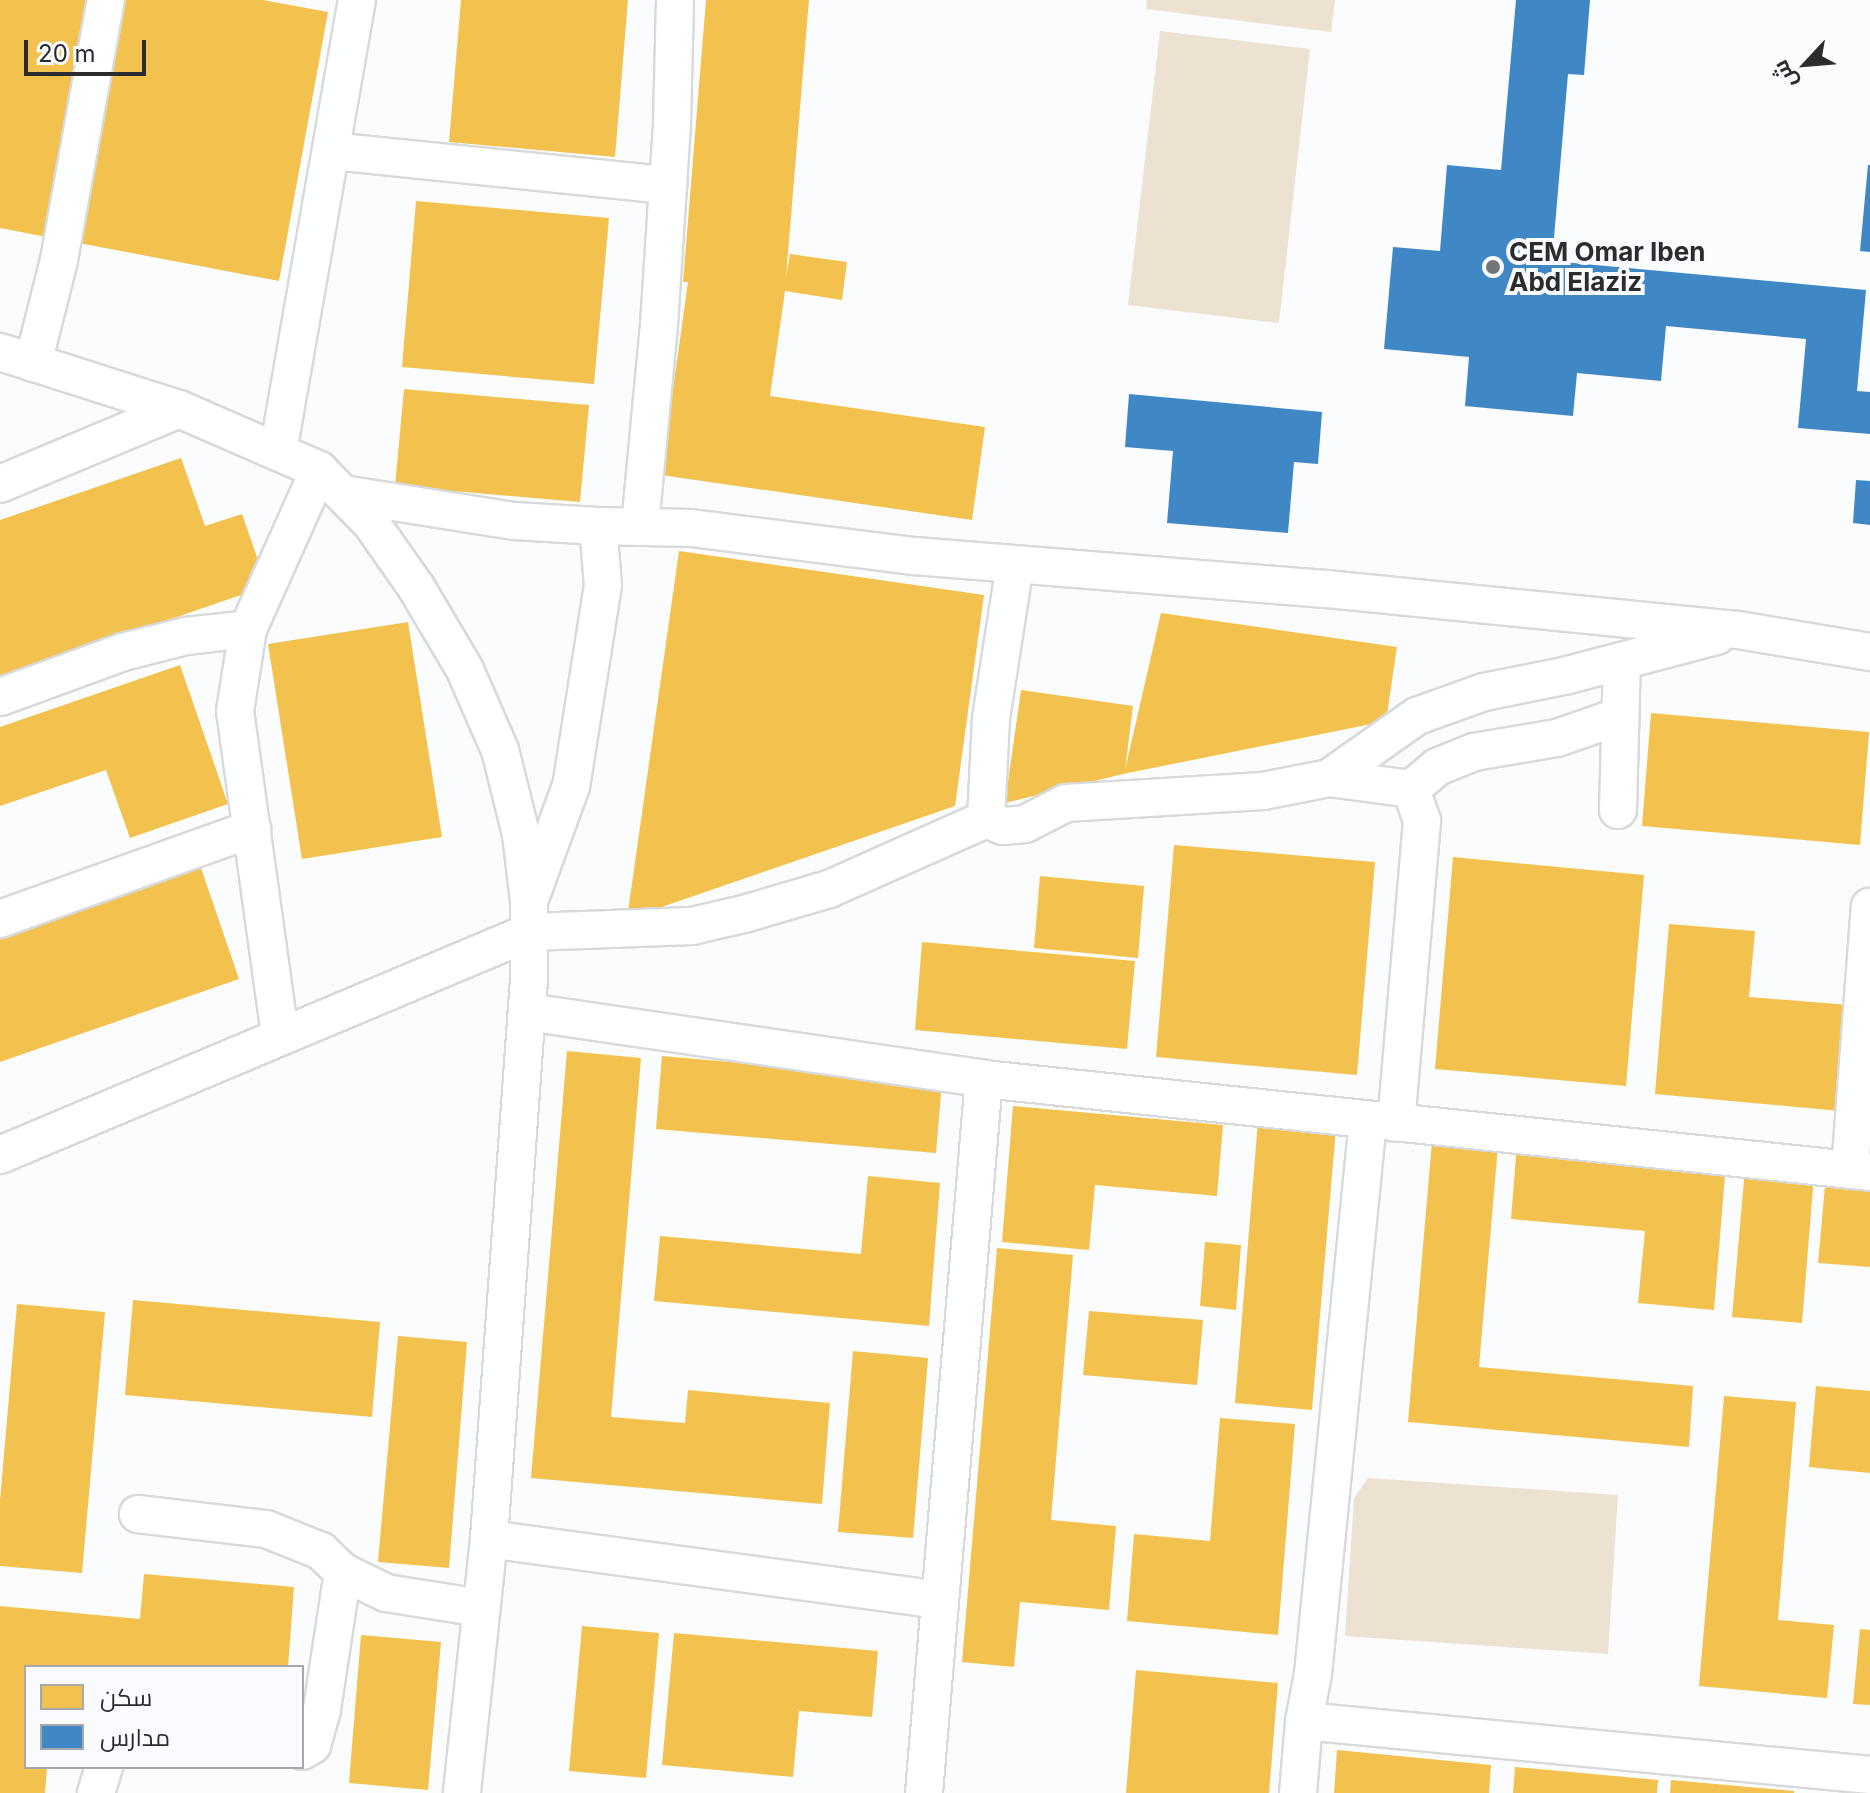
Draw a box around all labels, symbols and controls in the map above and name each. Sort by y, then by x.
scale bar [28,24,150,74]
north arrow [1766,24,1846,104]
text: 20 m [38,39,96,68]
text: ش [1767,56,1802,93]
place label: CEM Omar Iben Abd Elaziz [1509,236,1705,298]
marker: CEM Omar Iben Abd Elaziz [1484,258,1502,276]
legend [24,1665,304,1769]
text: سكن [100,1683,152,1712]
text: مدارس [100,1723,170,1752]

